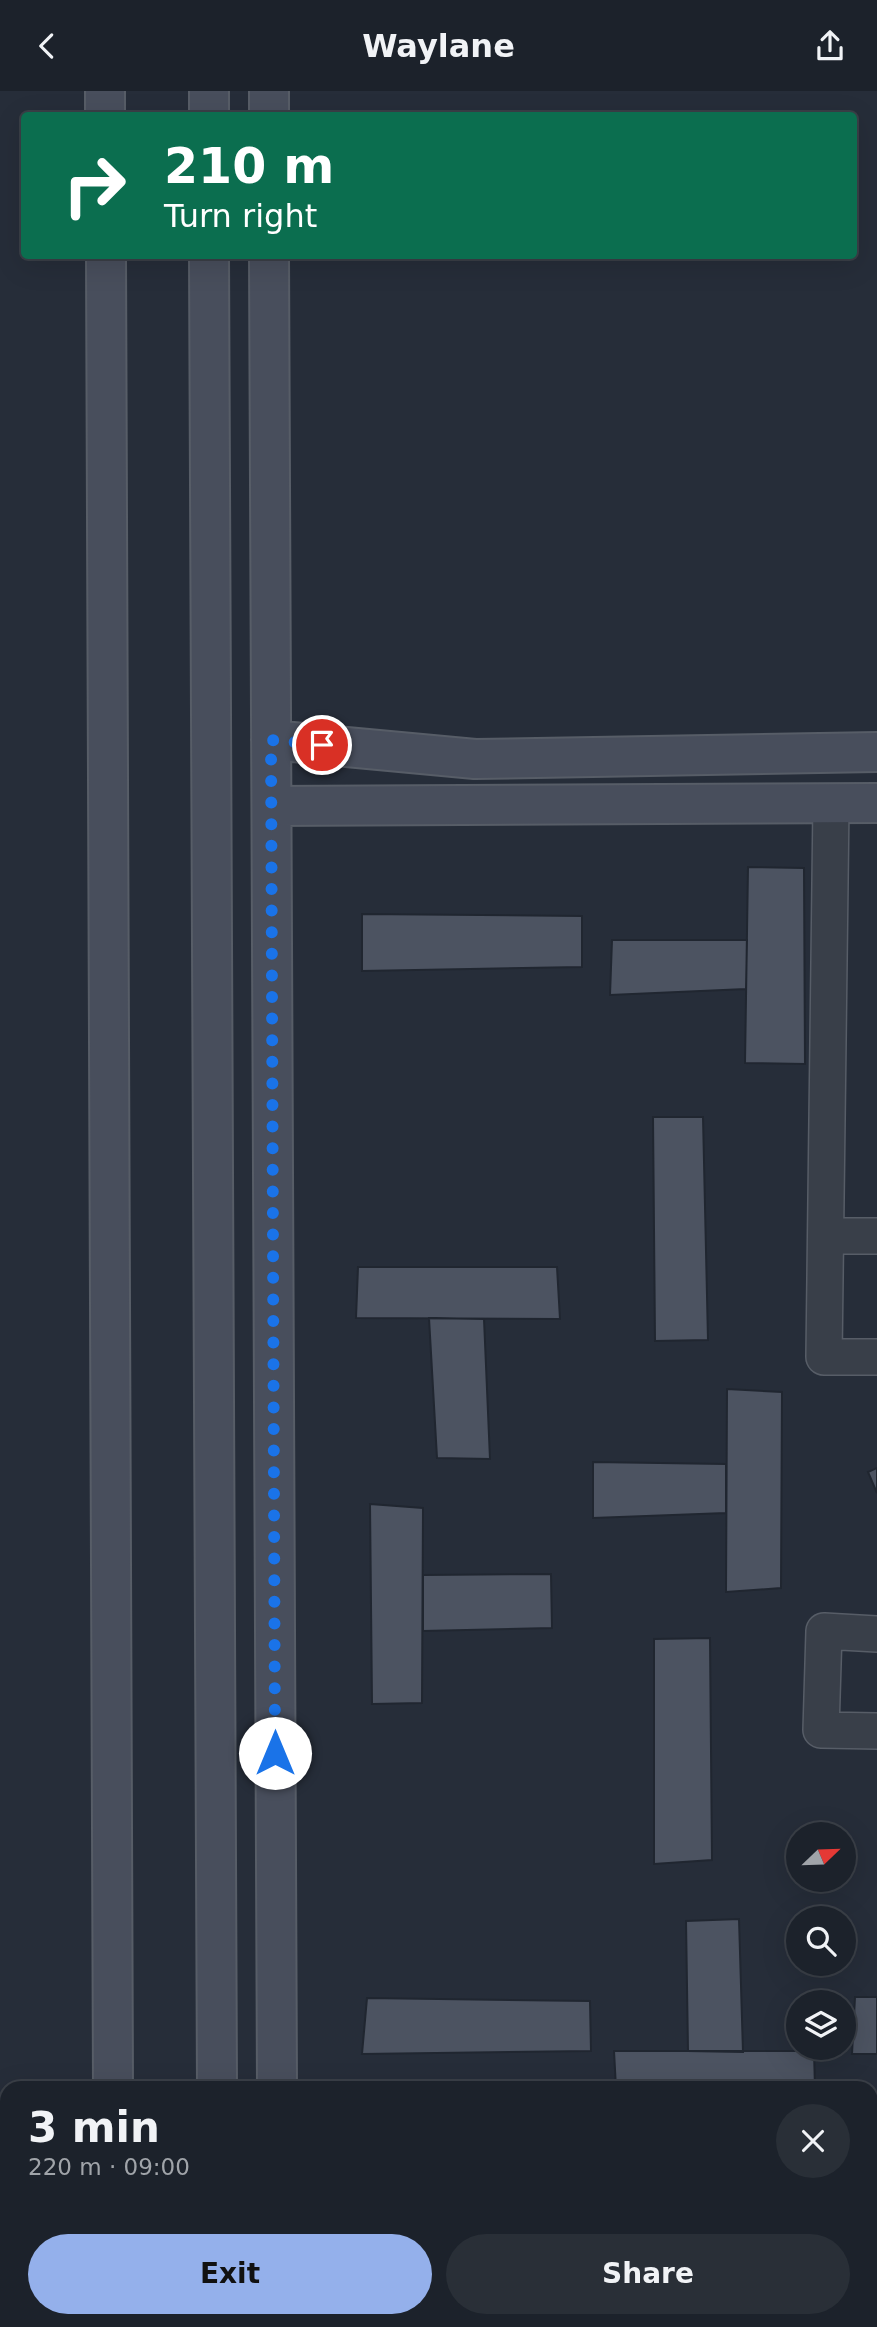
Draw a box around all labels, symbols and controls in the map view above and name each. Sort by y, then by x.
icon: back [28,27,66,65]
text: Waylane [362,27,515,65]
icon: share [811,27,849,65]
text: 210 m [164,138,334,195]
icon: right [49,140,140,231]
text: Turn right [164,197,317,235]
pin [292,715,352,775]
icon: arrive [303,726,341,764]
position arrow [238,1716,312,1790]
north arrow [786,1822,856,1892]
map controls [786,1822,856,2060]
button: search [786,1906,856,1976]
button: layers [786,1990,856,2060]
text: 3 min [28,2103,160,2152]
button: close [776,2104,850,2178]
text: 220 m · 09:00 [28,2154,190,2180]
button: Exit [28,2234,432,2314]
button: Share [446,2234,850,2314]

